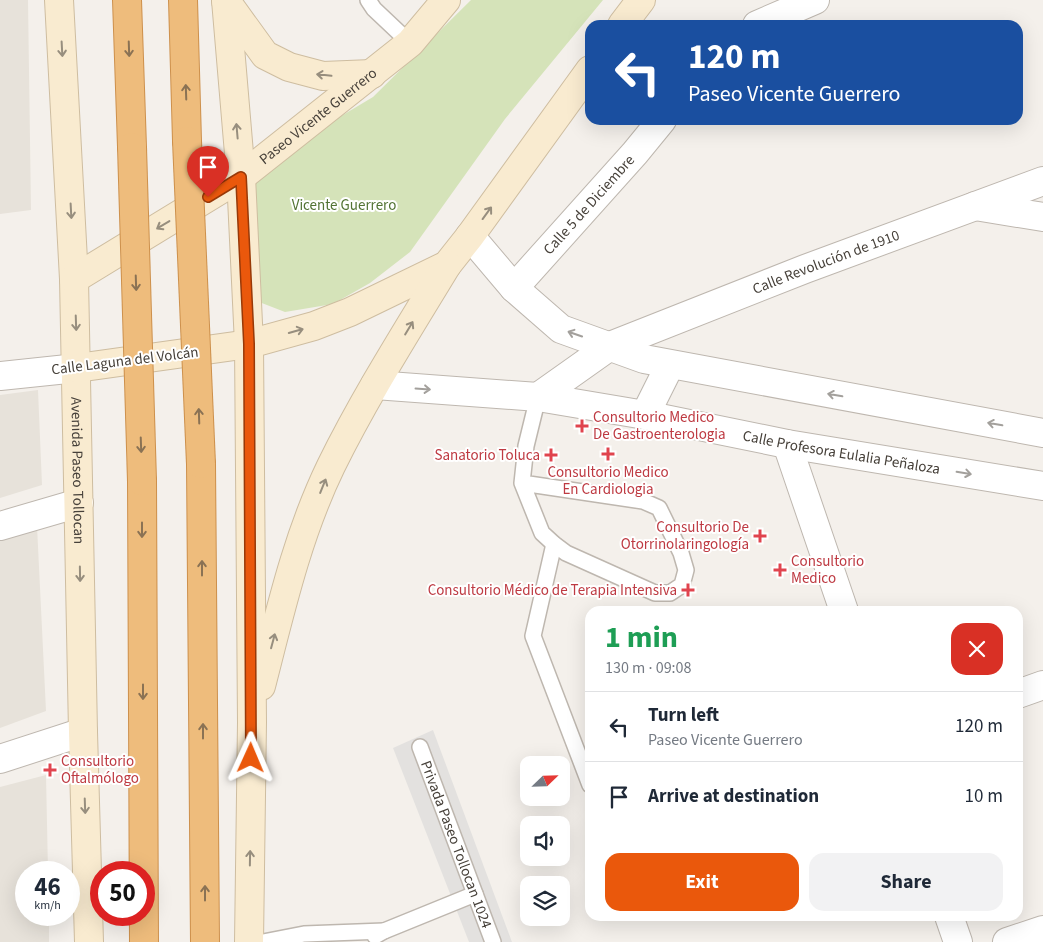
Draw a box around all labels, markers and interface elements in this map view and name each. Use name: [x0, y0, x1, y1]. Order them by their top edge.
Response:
text: 120 m: [688, 32, 780, 82]
one-way arrow: [57, 40, 66, 56]
one-way arrow: [124, 40, 134, 56]
icon: left: [605, 40, 670, 105]
street label: Paseo Vicente Guerrero: [255, 63, 381, 169]
one-way arrow: [316, 70, 332, 80]
text: Paseo Vicente Guerrero: [688, 78, 901, 110]
one-way arrow: [181, 84, 191, 100]
one-way arrow: [233, 123, 242, 139]
pin: [187, 146, 229, 197]
street label: Calle 5 de Diciembre: [538, 150, 639, 259]
icon: arrive: [194, 153, 222, 181]
park label: Vicente Guerrero: [292, 195, 396, 216]
one-way arrow: [66, 203, 75, 219]
one-way arrow: [482, 206, 492, 220]
one-way arrow: [156, 220, 170, 230]
street label: Calle Revolución de 1910: [749, 224, 902, 299]
one-way arrow: [132, 274, 141, 290]
one-way arrow: [71, 315, 80, 331]
one-way arrow: [404, 322, 414, 336]
one-way arrow: [288, 325, 304, 335]
one-way arrow: [568, 329, 584, 338]
street label: Calle Laguna del Volcán: [50, 342, 200, 380]
one-way arrow: [415, 384, 431, 394]
one-way arrow: [828, 389, 844, 399]
street label: Avenida Paseo Tollocan: [66, 397, 90, 544]
place label: Consultorio Medico De Gastroenterologia: [593, 407, 726, 445]
one-way arrow: [194, 408, 204, 424]
marker: Consultorio Medico De Gastroenterologia: [575, 419, 589, 433]
one-way arrow: [987, 419, 1003, 428]
street label: Calle Profesora Eulalia Peñaloza: [741, 425, 942, 479]
one-way arrow: [136, 436, 146, 453]
place label: Sanatorio Toluca: [434, 445, 540, 466]
marker: Consultorio Medico En Cardiologia: [601, 447, 615, 461]
marker: Sanatorio Toluca: [544, 448, 558, 462]
place label: Consultorio Medico En Cardiologia: [547, 462, 669, 500]
one-way arrow: [955, 469, 971, 479]
one-way arrow: [318, 479, 328, 494]
place label: Consultorio De Otorrinolaringología: [621, 517, 749, 555]
one-way arrow: [137, 522, 147, 538]
marker: Consultorio De Otorrinolaringología: [753, 529, 767, 543]
place label: Consultorio Medico: [791, 551, 864, 589]
one-way arrow: [197, 561, 207, 577]
marker: Consultorio Medico: [773, 563, 787, 577]
one-way arrow: [75, 566, 85, 582]
place label: Consultorio Médico de Terapia Intensiva: [428, 580, 677, 601]
marker: Consultorio Médico de Terapia Intensiva: [681, 583, 695, 597]
text: 1 min: [605, 616, 678, 659]
button: close: [951, 623, 1003, 675]
one-way arrow: [269, 633, 278, 649]
text: 130 m · 09:08: [605, 657, 692, 679]
one-way arrow: [138, 684, 148, 700]
text: Turn left: [648, 702, 719, 729]
icon: left: [605, 713, 633, 741]
text: 120 m: [955, 713, 1003, 740]
one-way arrow: [198, 723, 208, 740]
text: Paseo Vicente Guerrero: [648, 729, 803, 751]
position arrow: [224, 731, 276, 783]
place label: Consultorio Oftalmólogo: [61, 751, 139, 789]
north arrow: [520, 756, 570, 806]
map controls: [520, 756, 570, 926]
street label: Privada Paseo Tollocan 1024: [416, 758, 498, 932]
marker: Consultorio Oftalmólogo: [43, 763, 57, 777]
icon: arrive: [605, 783, 633, 811]
text: Arrive at destination: [648, 783, 819, 810]
text: 10 m: [965, 783, 1003, 810]
one-way arrow: [80, 798, 90, 814]
button: sound: [520, 816, 570, 866]
one-way arrow: [245, 851, 255, 867]
button: Exit: [605, 853, 799, 911]
button: Share: [809, 853, 1003, 911]
speed limit sign: 50: [90, 861, 155, 926]
text: 46: [34, 869, 61, 905]
button: layers: [520, 876, 570, 926]
one-way arrow: [200, 886, 210, 902]
text: km/h: [34, 897, 61, 914]

